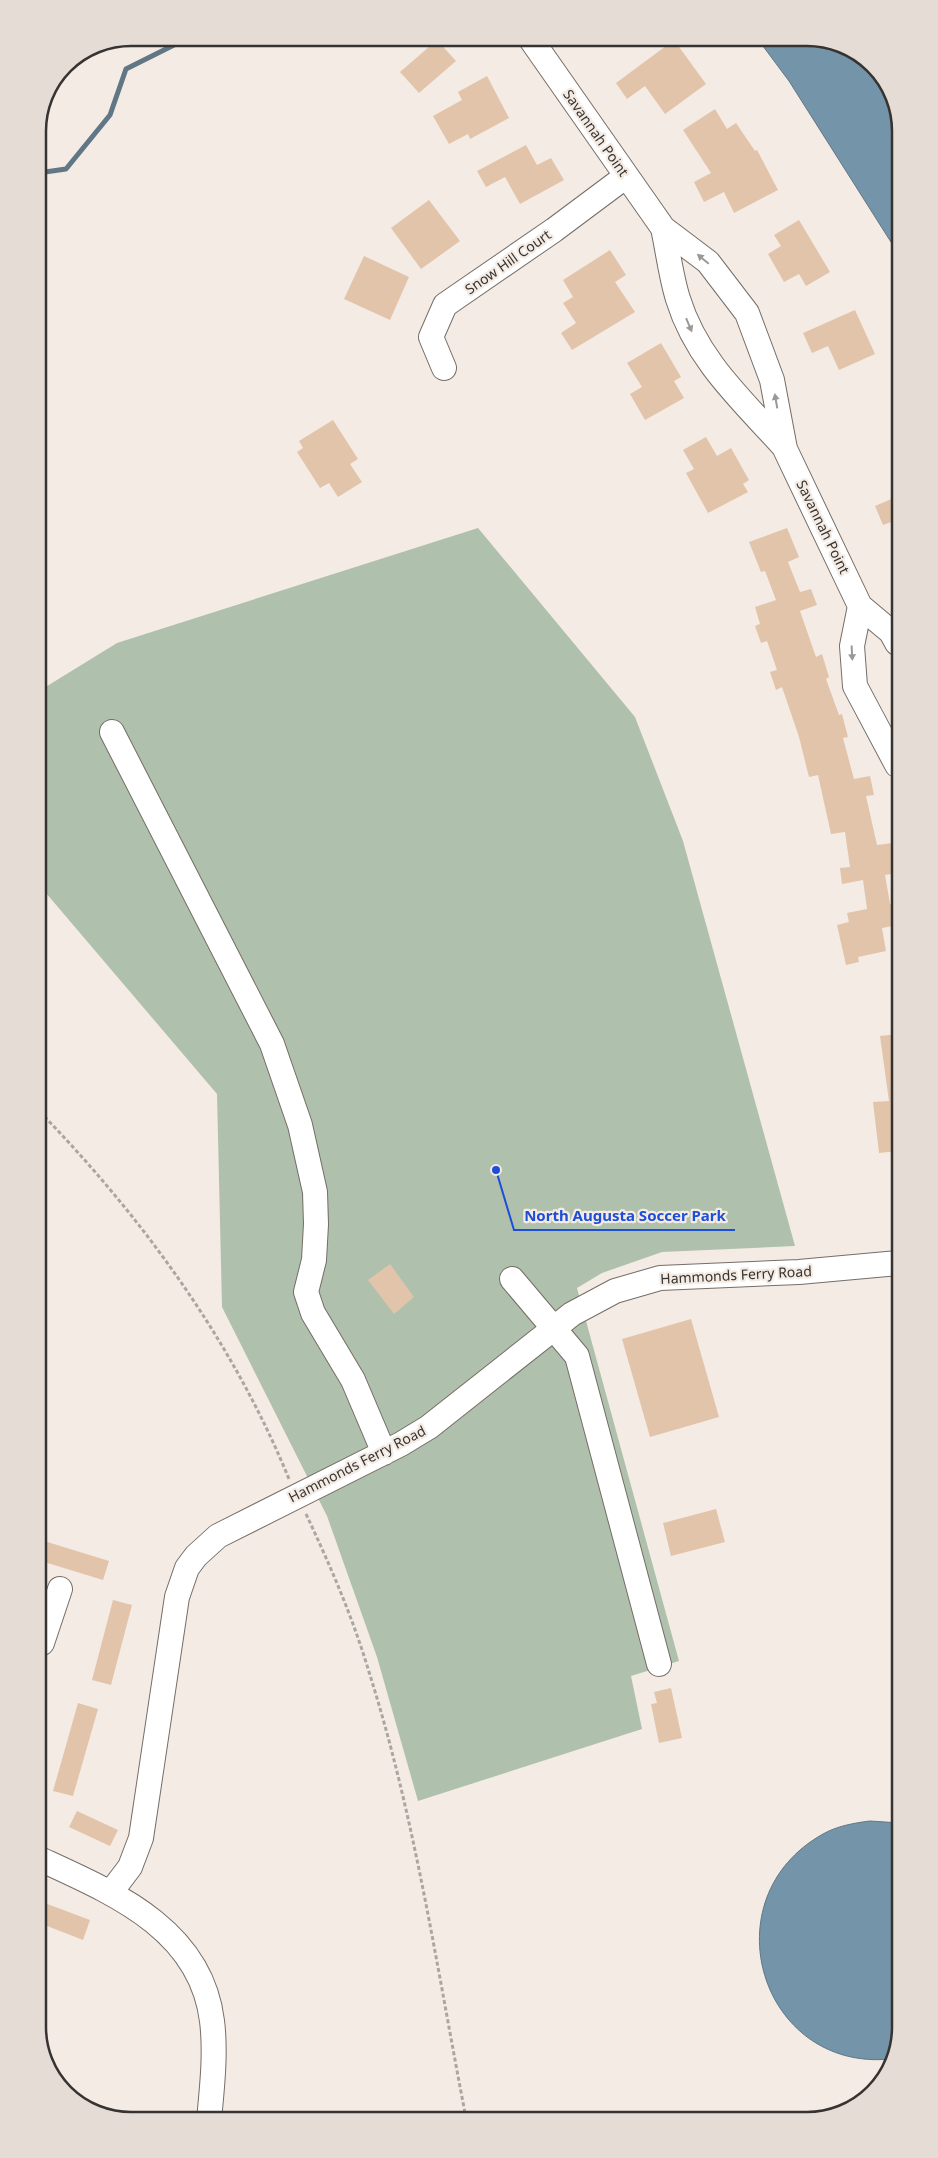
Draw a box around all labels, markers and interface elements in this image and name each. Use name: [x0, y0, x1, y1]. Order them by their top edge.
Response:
street label: Savannah Point: [559, 85, 634, 180]
street label: Snow Hill Court: [461, 225, 554, 298]
one-way arrow: [697, 253, 710, 264]
one-way arrow: [685, 318, 693, 332]
one-way arrow: [772, 392, 780, 408]
street label: Savannah Point: [793, 477, 854, 577]
one-way arrow: [849, 646, 857, 662]
callout: North Augusta Soccer Park: [514, 1200, 735, 1230]
text: North Augusta Soccer Park: [524, 1205, 727, 1225]
street label: Hammonds Ferry Road: [660, 1261, 812, 1288]
street label: Hammonds Ferry Road: [285, 1421, 429, 1506]

